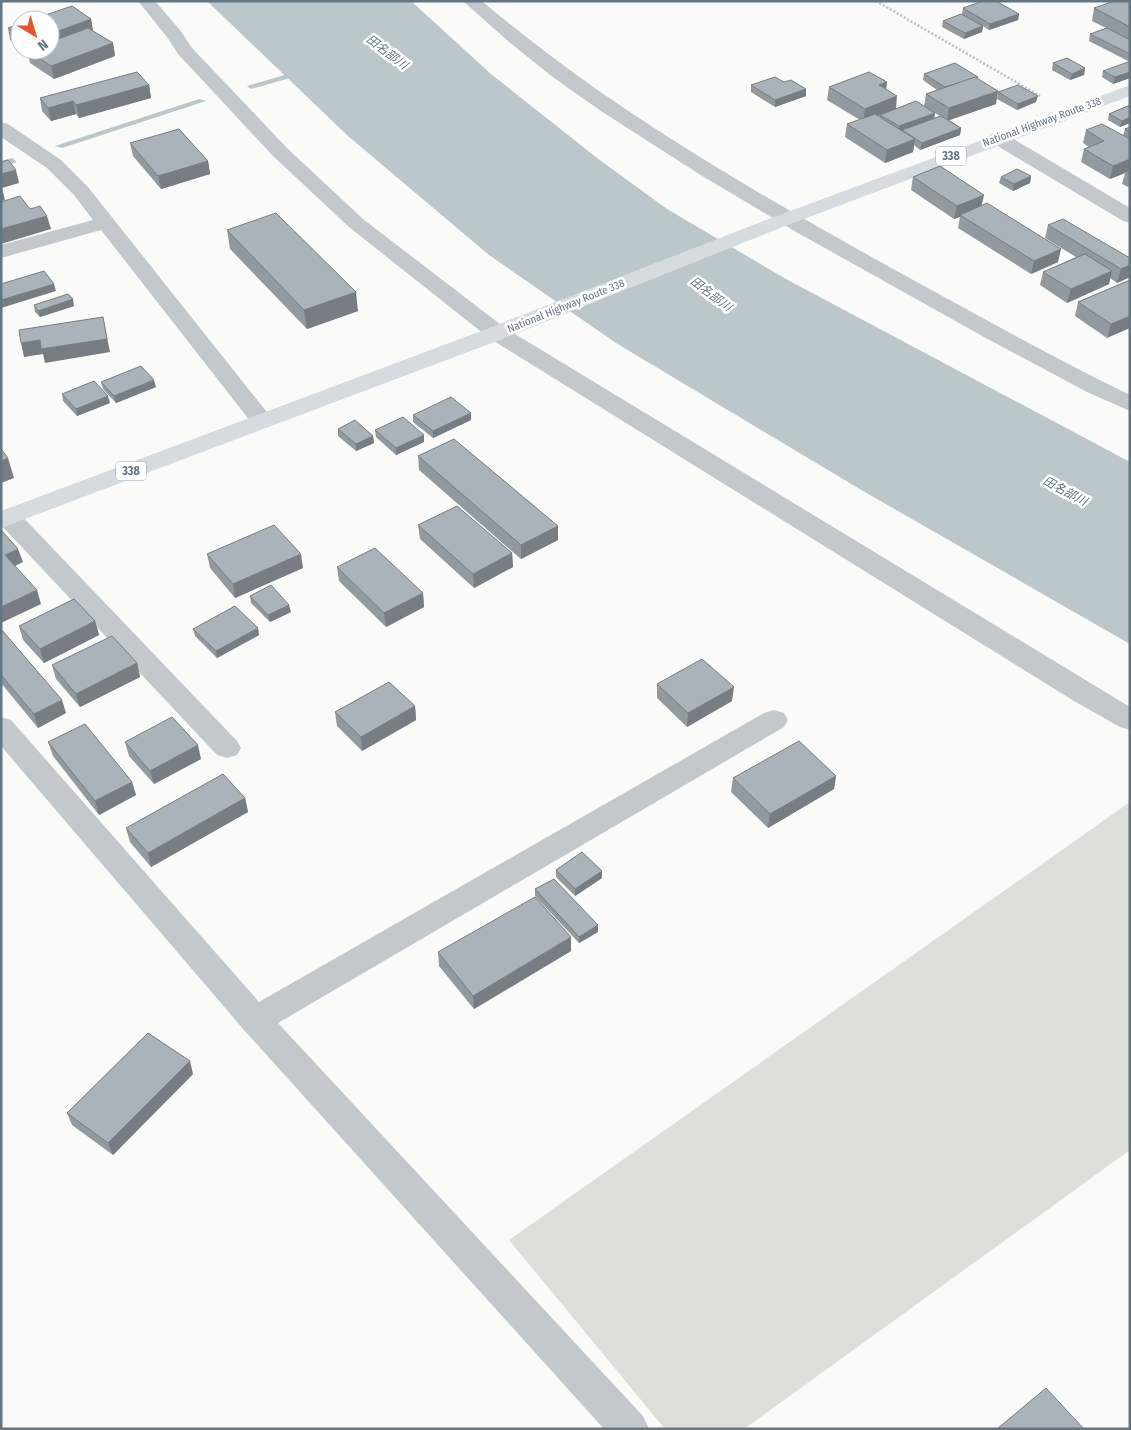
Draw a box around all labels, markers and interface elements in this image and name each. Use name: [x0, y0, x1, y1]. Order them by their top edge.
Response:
north arrow: [10, 10, 60, 60]
water label: 田名部川: [364, 32, 412, 73]
text: N: [34, 36, 51, 54]
street label: National Highway Route 338: [981, 94, 1104, 150]
road number: 338: [936, 146, 966, 166]
water label: 田名部川: [688, 274, 736, 315]
street label: National Highway Route 338: [506, 276, 627, 335]
road number: 338: [116, 462, 146, 481]
water label: 田名部川: [1041, 474, 1091, 509]

